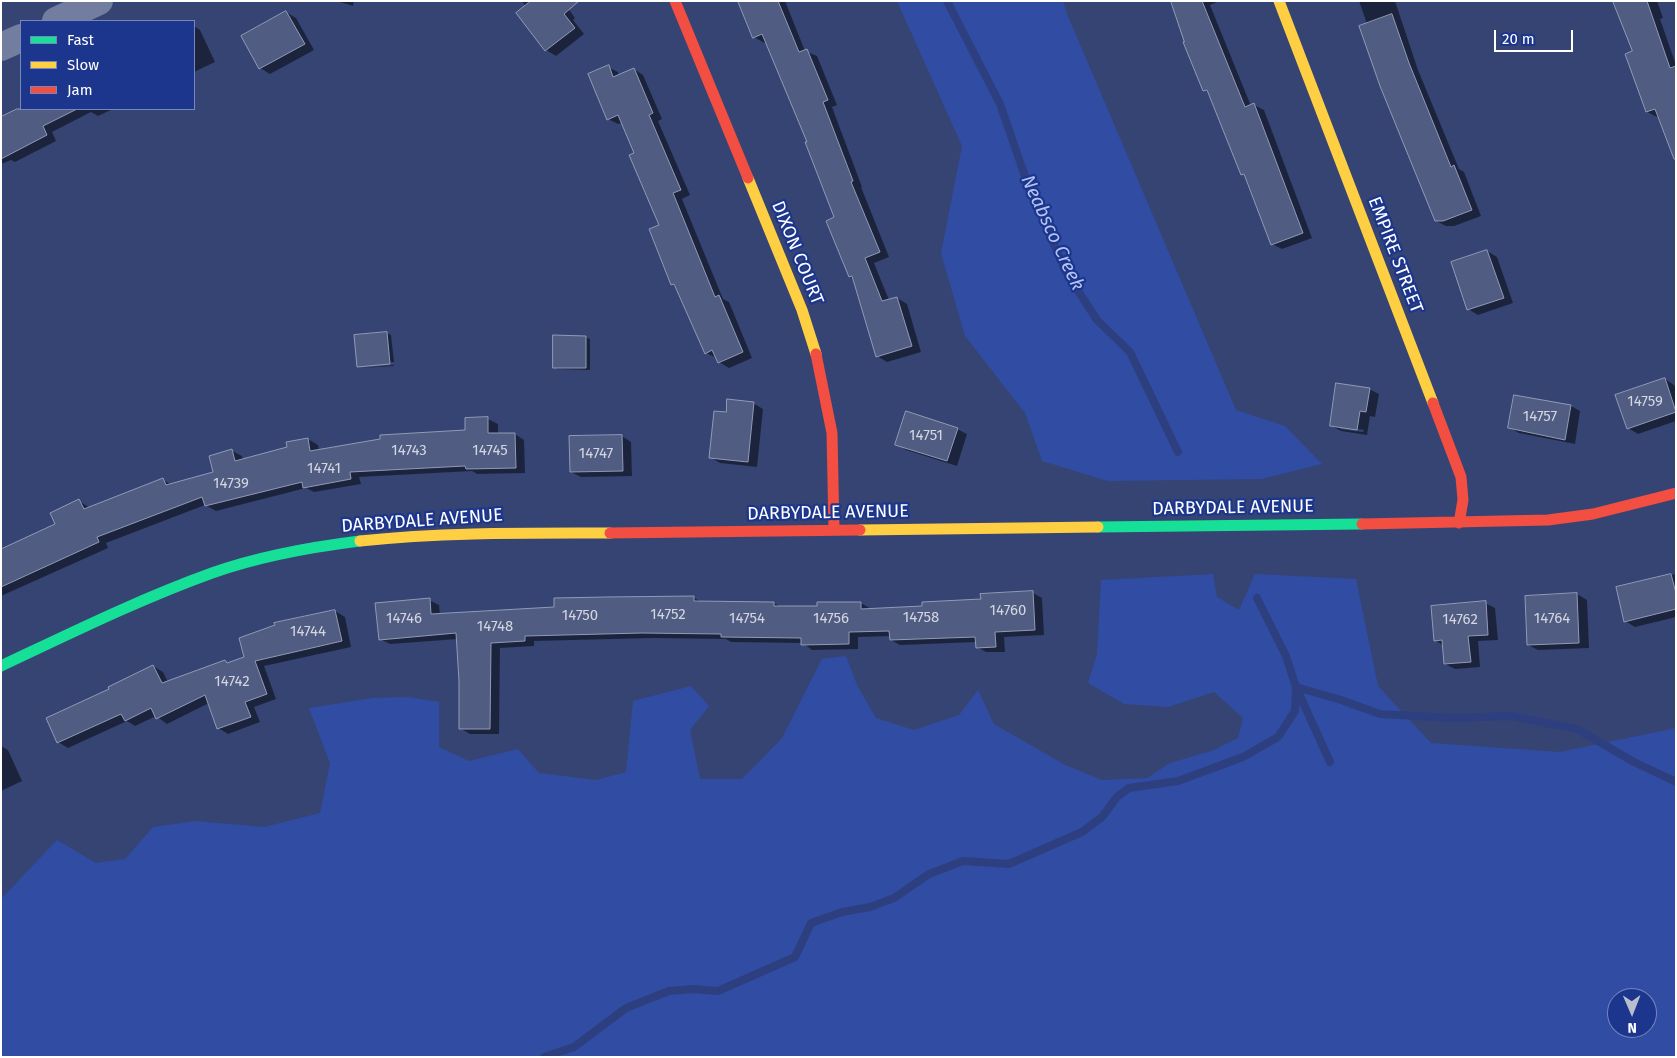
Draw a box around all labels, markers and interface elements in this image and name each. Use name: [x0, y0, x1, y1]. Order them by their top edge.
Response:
legend: [20, 20, 195, 110]
scale bar: [1497, 20, 1576, 52]
text: 20 m: [1502, 30, 1535, 48]
text: Fast: [67, 31, 94, 49]
text: Slow: [67, 56, 99, 74]
text: Jam: [67, 81, 93, 99]
water label: Neabsco Creek: [1015, 172, 1089, 294]
street label: EMPIRE STREET: [1363, 194, 1427, 316]
street label: DIXON COURT: [766, 198, 828, 308]
house number: 14759: [1627, 393, 1663, 411]
house number: 14757: [1523, 408, 1557, 426]
house number: 14751: [909, 427, 943, 445]
house number: 14743: [391, 442, 427, 460]
house number: 14745: [472, 442, 508, 460]
house number: 14747: [579, 445, 613, 463]
house number: 14741: [307, 460, 341, 478]
house number: 14739: [213, 475, 249, 493]
street label: DARBYDALE AVENUE: [1152, 496, 1314, 520]
street label: DARBYDALE AVENUE: [747, 501, 909, 525]
street label: DARBYDALE AVENUE: [341, 505, 503, 537]
house number: 14760: [990, 602, 1026, 620]
house number: 14752: [650, 606, 686, 624]
house number: 14750: [562, 607, 598, 625]
house number: 14758: [903, 609, 939, 627]
house number: 14746: [386, 610, 422, 628]
house number: 14754: [729, 610, 765, 628]
house number: 14756: [813, 610, 849, 628]
house number: 14764: [1534, 610, 1570, 628]
house number: 14762: [1442, 611, 1478, 629]
house number: 14748: [477, 618, 513, 636]
house number: 14744: [290, 623, 326, 641]
house number: 14742: [214, 673, 250, 691]
north arrow: [1607, 988, 1657, 1038]
text: N: [1627, 1019, 1637, 1036]

